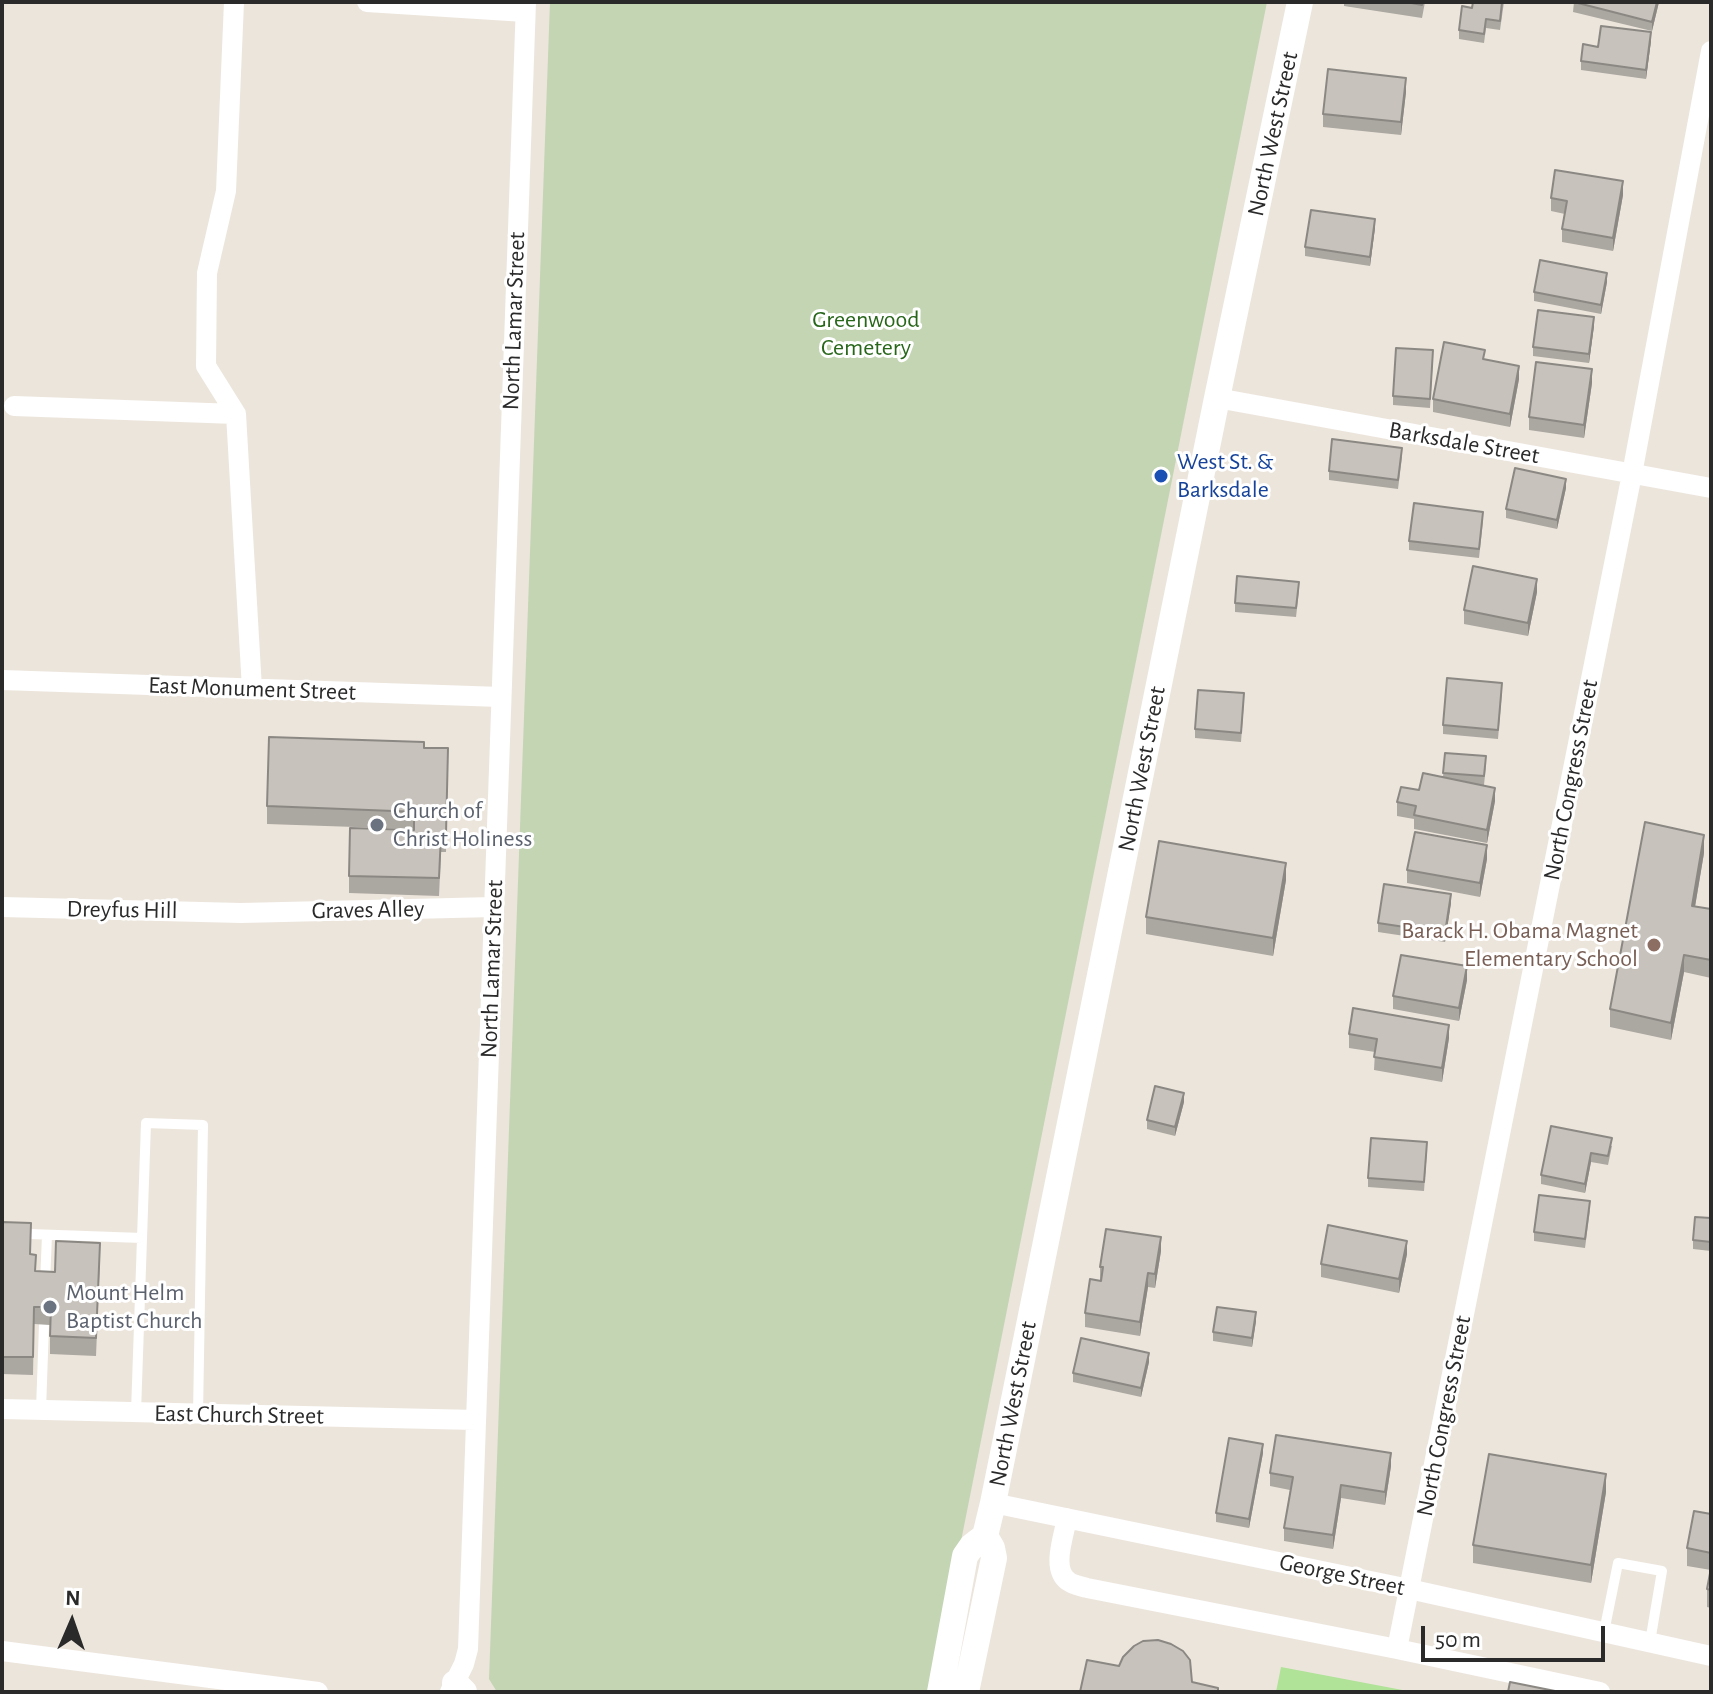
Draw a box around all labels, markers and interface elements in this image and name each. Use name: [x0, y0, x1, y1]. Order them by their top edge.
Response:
street label: North West Street: [1241, 49, 1305, 219]
street label: North Lamar Street: [496, 231, 532, 411]
park label: Greenwood Cemetery: [812, 306, 920, 362]
street label: Barksdale Street: [1387, 416, 1541, 470]
place label: West St. & Barksdale: [1177, 448, 1273, 504]
marker: West St. & Barksdale: [1152, 467, 1170, 485]
street label: East Monument Street: [148, 671, 356, 707]
street label: North Congress Street: [1537, 677, 1605, 883]
street label: North West Street: [1112, 684, 1172, 854]
place label: Church of Christ Holiness: [393, 797, 532, 853]
marker: Church of Christ Holiness: [368, 816, 386, 834]
street label: North Lamar Street: [474, 879, 510, 1059]
street label: Dreyfus Hill: [66, 895, 178, 925]
street label: Graves Alley: [311, 895, 425, 925]
place label: Barack H. Obama Magnet Elementary School: [1401, 917, 1638, 973]
marker: Barack H. Obama Magnet Elementary School: [1645, 936, 1663, 954]
place label: Mount Helm Baptist Church: [66, 1279, 203, 1335]
marker: Mount Helm Baptist Church: [41, 1298, 59, 1316]
street label: North Congress Street: [1410, 1313, 1478, 1519]
street label: North West Street: [983, 1319, 1043, 1489]
street label: East Church Street: [154, 1399, 324, 1431]
street label: George Street: [1277, 1548, 1407, 1602]
north arrow: [32, 1582, 112, 1662]
text: N: [65, 1587, 81, 1609]
scale bar: [1425, 1610, 1609, 1660]
text: 50 m: [1435, 1628, 1481, 1652]

